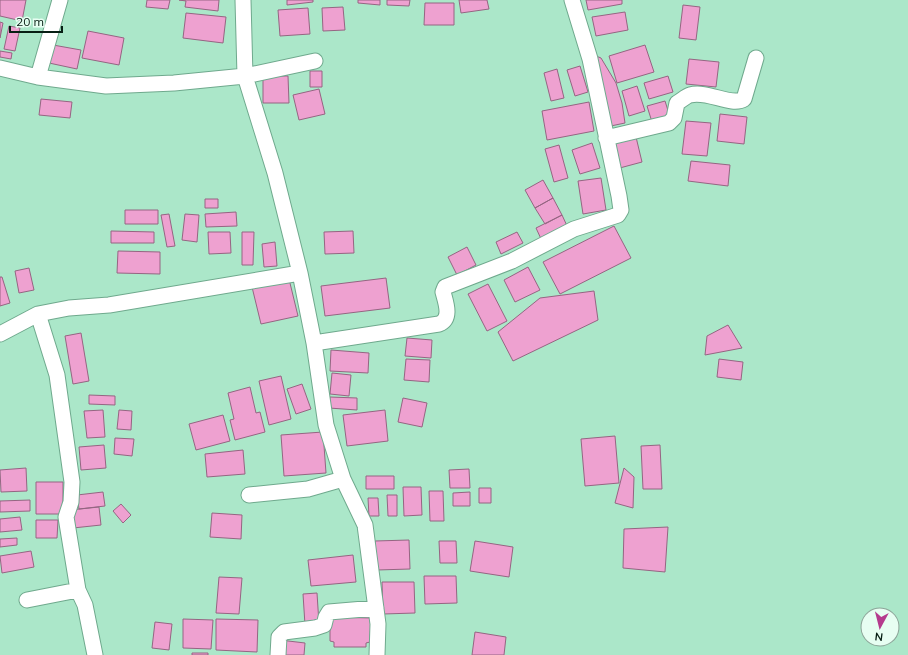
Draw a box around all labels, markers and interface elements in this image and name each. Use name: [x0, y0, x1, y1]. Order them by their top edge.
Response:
scale bar: [10, 8, 62, 34]
text: 20 m: [16, 14, 44, 29]
north arrow: [860, 607, 900, 647]
text: N: [874, 629, 884, 644]

